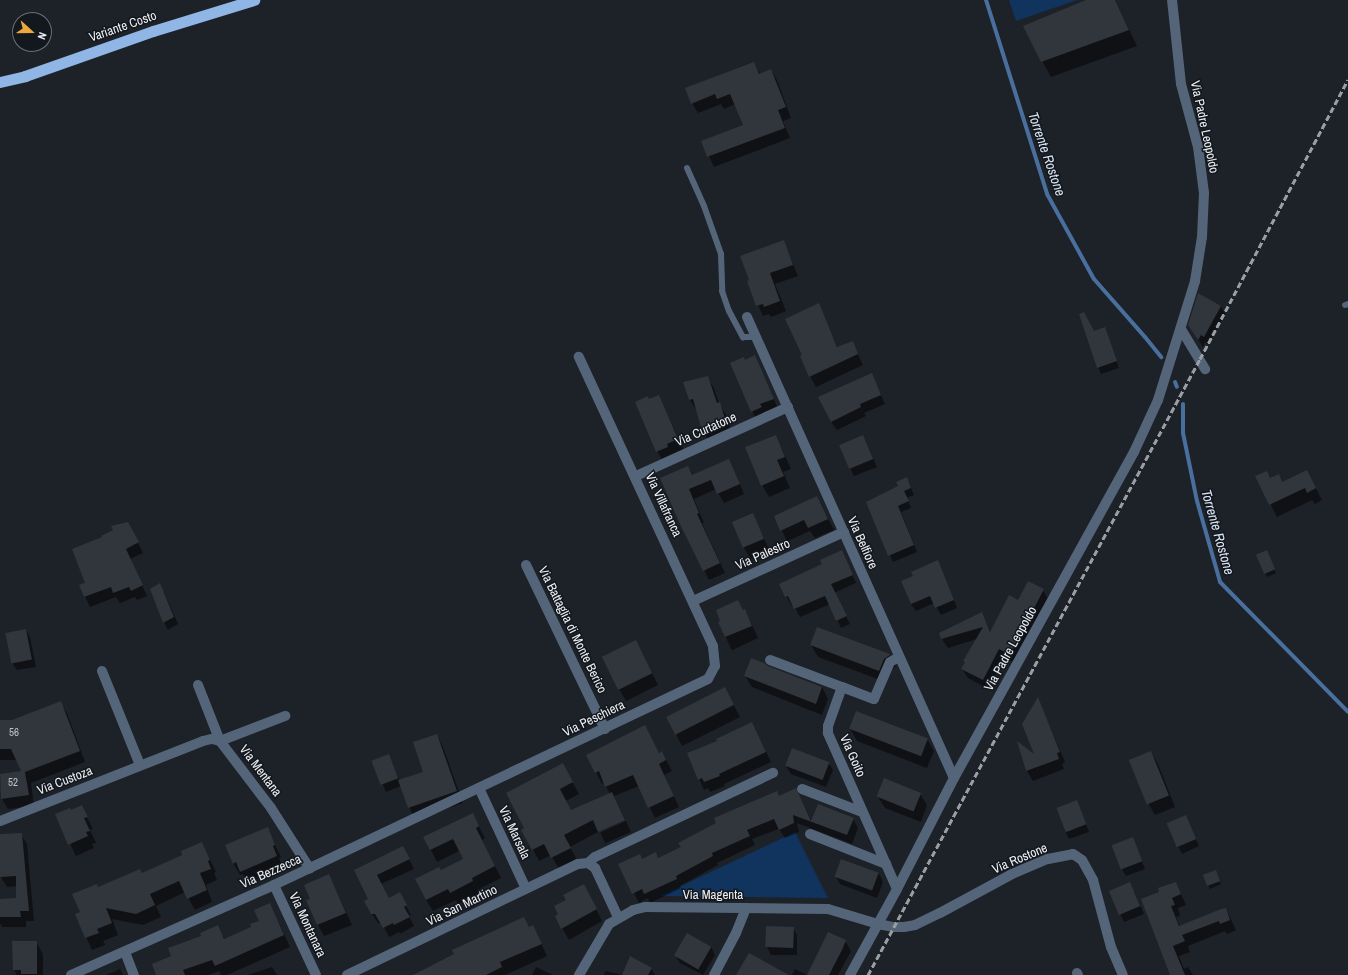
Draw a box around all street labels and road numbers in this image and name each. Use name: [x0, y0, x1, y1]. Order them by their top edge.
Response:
street label: Variante Costo: [87, 8, 159, 46]
street label: Via Padre Leopoldo: [1187, 79, 1221, 175]
street label: Via Curtatone: [673, 410, 739, 450]
street label: Via Villafranca: [641, 470, 685, 540]
street label: Via Belfiore: [844, 514, 880, 572]
street label: Via Palestro: [733, 536, 793, 574]
street label: Via Battaglia di Monte Berico: [535, 564, 609, 696]
street label: Via Padre Leopoldo: [981, 604, 1041, 694]
street label: Via Peschiera: [561, 697, 627, 741]
street label: Via Goito: [836, 732, 868, 780]
street label: Via Mentana: [236, 742, 284, 800]
street label: Via Custoza: [35, 763, 95, 799]
street label: Via Marsala: [495, 804, 533, 862]
street label: Via Rostone: [990, 840, 1050, 878]
street label: Via Bezzecca: [238, 852, 304, 892]
street label: Via San Martino: [424, 882, 500, 930]
street label: Via Magenta: [683, 887, 743, 903]
street label: Via Montanara: [285, 890, 329, 960]

